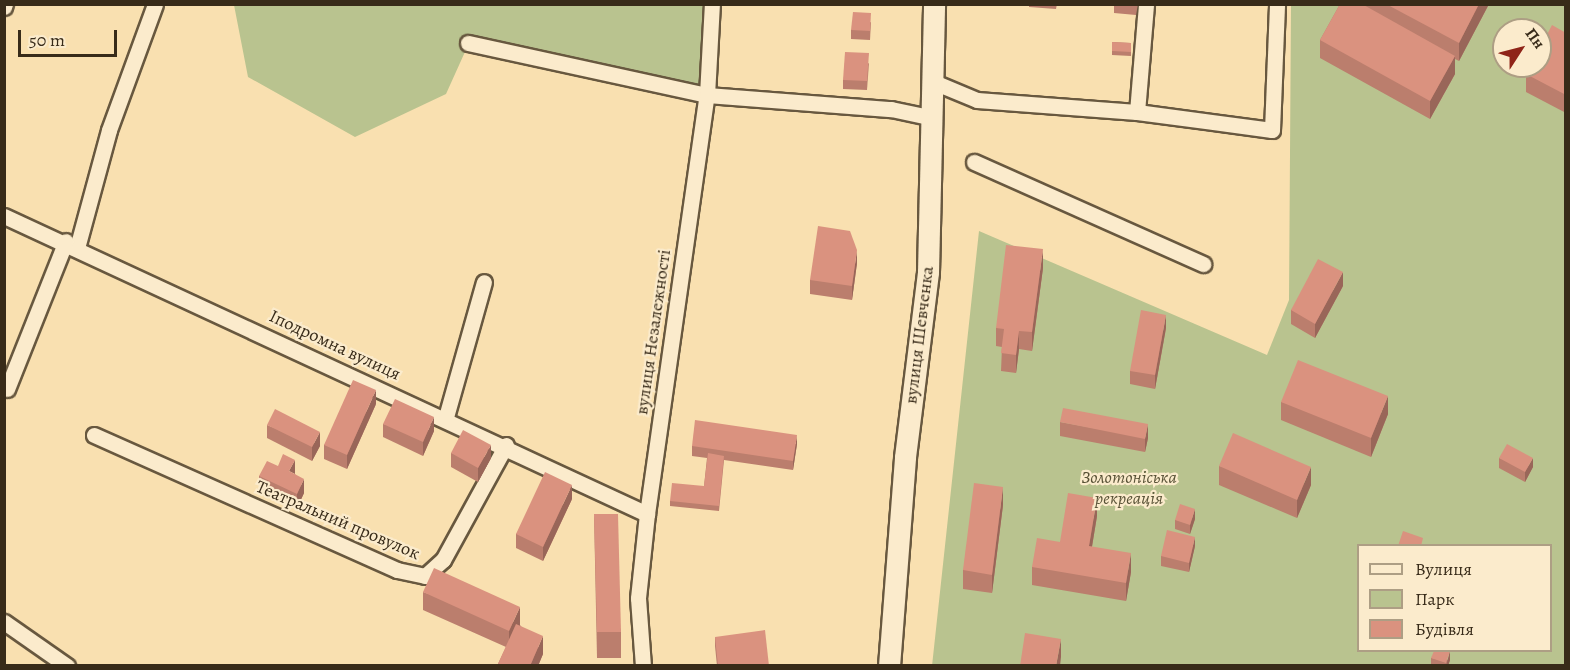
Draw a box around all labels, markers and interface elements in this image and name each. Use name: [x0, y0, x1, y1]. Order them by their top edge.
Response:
scale bar: [21, 18, 120, 56]
north arrow: [1492, 18, 1552, 78]
text: Пн: [1520, 24, 1550, 54]
text: 50 m: [29, 28, 65, 52]
street label: вулиця Незалежності: [631, 248, 675, 416]
street label: вулиця Шевченка: [900, 265, 938, 405]
street label: Іподромна вулиця: [266, 305, 404, 385]
park label: Золотоніська рекреація: [1081, 467, 1177, 510]
street label: Театральний провулок: [253, 476, 423, 564]
legend: [1357, 544, 1552, 652]
text: Вулиця: [1415, 557, 1472, 581]
text: Парк: [1415, 587, 1455, 611]
text: Будівля: [1415, 617, 1474, 641]

